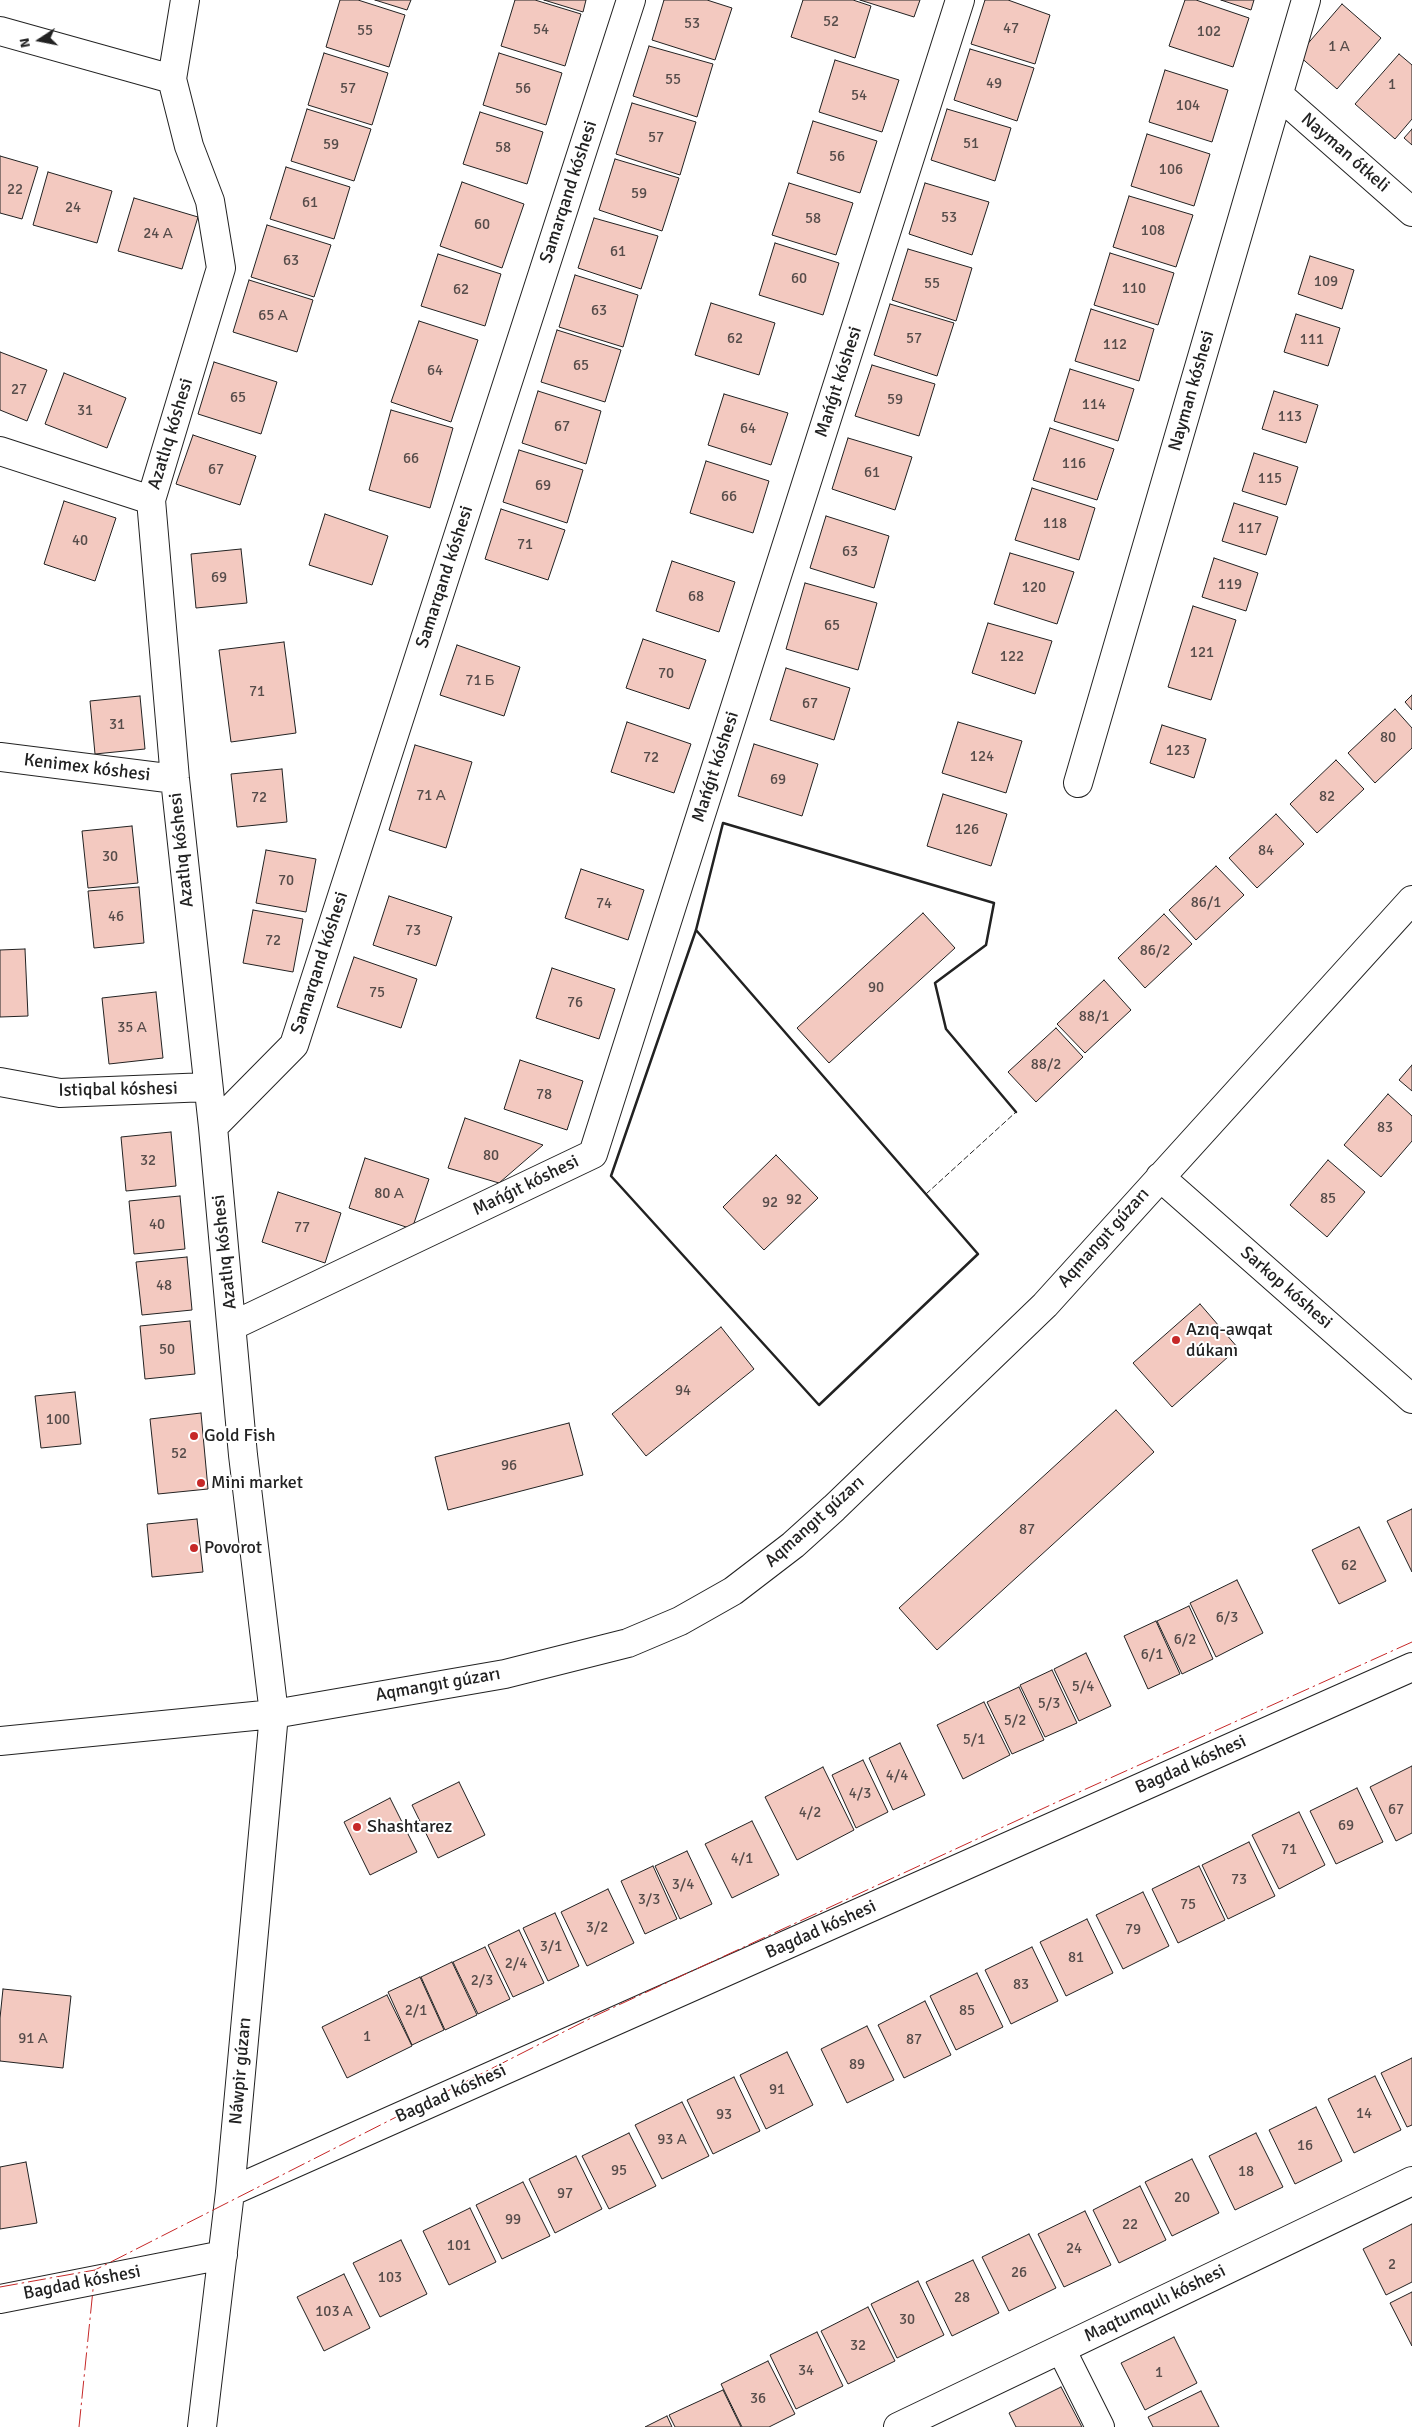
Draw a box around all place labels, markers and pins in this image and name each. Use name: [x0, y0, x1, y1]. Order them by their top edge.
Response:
place label: Azıq-awqat dúkanı: [1186, 1319, 1272, 1362]
marker: Azıq-awqat dúkanı: [1170, 1334, 1182, 1346]
place label: Gold Fish: [204, 1425, 276, 1447]
marker: Gold Fish: [188, 1430, 200, 1442]
place label: Mini market: [211, 1472, 303, 1494]
marker: Mini market: [195, 1477, 207, 1489]
place label: Povorot: [204, 1537, 262, 1559]
marker: Povorot: [188, 1542, 200, 1554]
place label: Shashtarez: [367, 1816, 452, 1838]
marker: Shashtarez: [351, 1821, 363, 1833]

